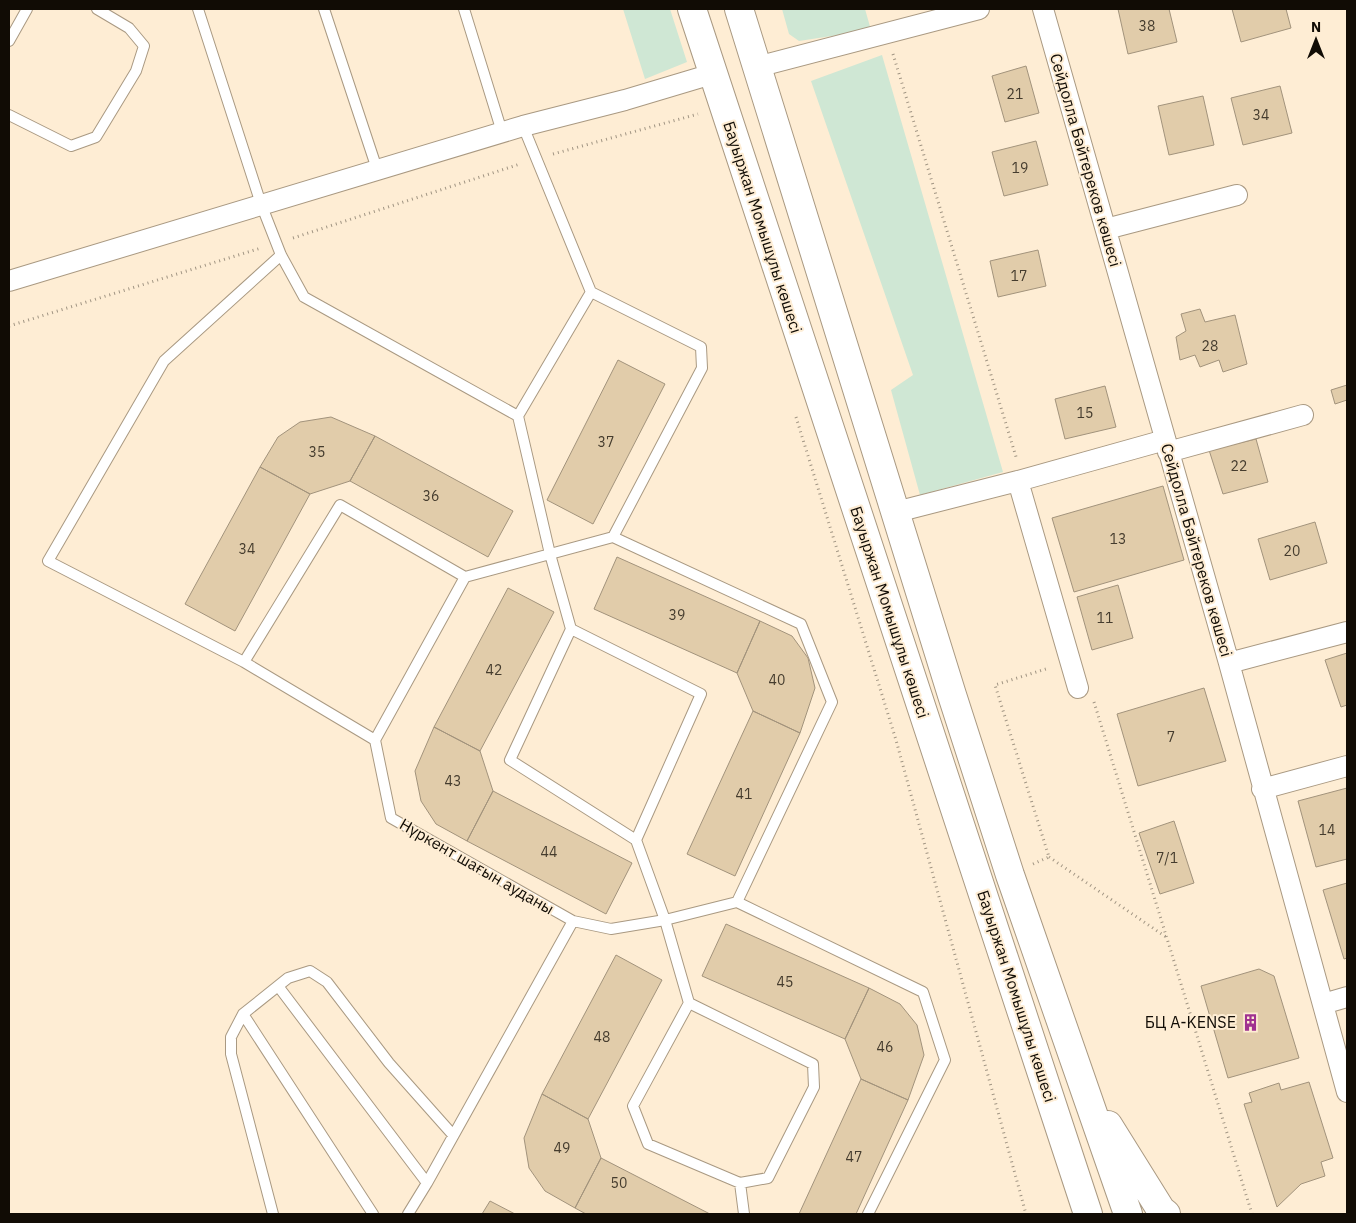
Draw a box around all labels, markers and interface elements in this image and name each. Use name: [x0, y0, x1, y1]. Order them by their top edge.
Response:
north arrow: [1291, 15, 1341, 65]
house number: 38: [1139, 17, 1155, 35]
text: N: [1311, 18, 1321, 36]
street label: Сейдолла Бәйтереков көшесі: [1046, 51, 1126, 269]
house number: 21: [1007, 85, 1023, 103]
house number: 34: [1253, 106, 1269, 124]
street label: Бауыржан Момышұлы көшесі: [719, 118, 807, 336]
house number: 19: [1012, 159, 1028, 177]
house number: 17: [1011, 267, 1027, 285]
house number: 28: [1202, 337, 1218, 355]
house number: 15: [1077, 404, 1093, 422]
house number: 37: [598, 433, 614, 451]
street label: Сейдолла Бәйтереков көшесі: [1157, 441, 1237, 659]
house number: 35: [309, 443, 325, 461]
house number: 22: [1231, 457, 1247, 475]
house number: 36: [423, 487, 439, 505]
street label: Бауыржан Момышұлы көшесі: [846, 503, 934, 721]
house number: 13: [1110, 530, 1126, 548]
house number: 34: [239, 540, 255, 558]
house number: 20: [1284, 542, 1300, 560]
house number: 39: [669, 606, 685, 624]
house number: 11: [1097, 609, 1113, 627]
house number: 42: [486, 661, 502, 679]
house number: 40: [769, 671, 785, 689]
house number: 7: [1167, 728, 1175, 746]
house number: 43: [445, 772, 461, 790]
house number: 41: [736, 785, 752, 803]
street label: Нүркент шағын ауданы: [396, 814, 558, 918]
house number: 14: [1319, 821, 1335, 839]
house number: 44: [541, 843, 557, 861]
house number: 7/1: [1156, 849, 1178, 867]
street label: Бауыржан Момышұлы көшесі: [973, 887, 1061, 1105]
house number: 45: [777, 973, 793, 991]
place label: БЦ A-KENSE: [1145, 1012, 1236, 1032]
building icon: БЦ A-KENSE: [1240, 1012, 1260, 1032]
house number: 48: [594, 1028, 610, 1046]
house number: 46: [877, 1038, 893, 1056]
house number: 49: [554, 1139, 570, 1157]
house number: 47: [846, 1148, 862, 1166]
house number: 50: [611, 1174, 627, 1192]

